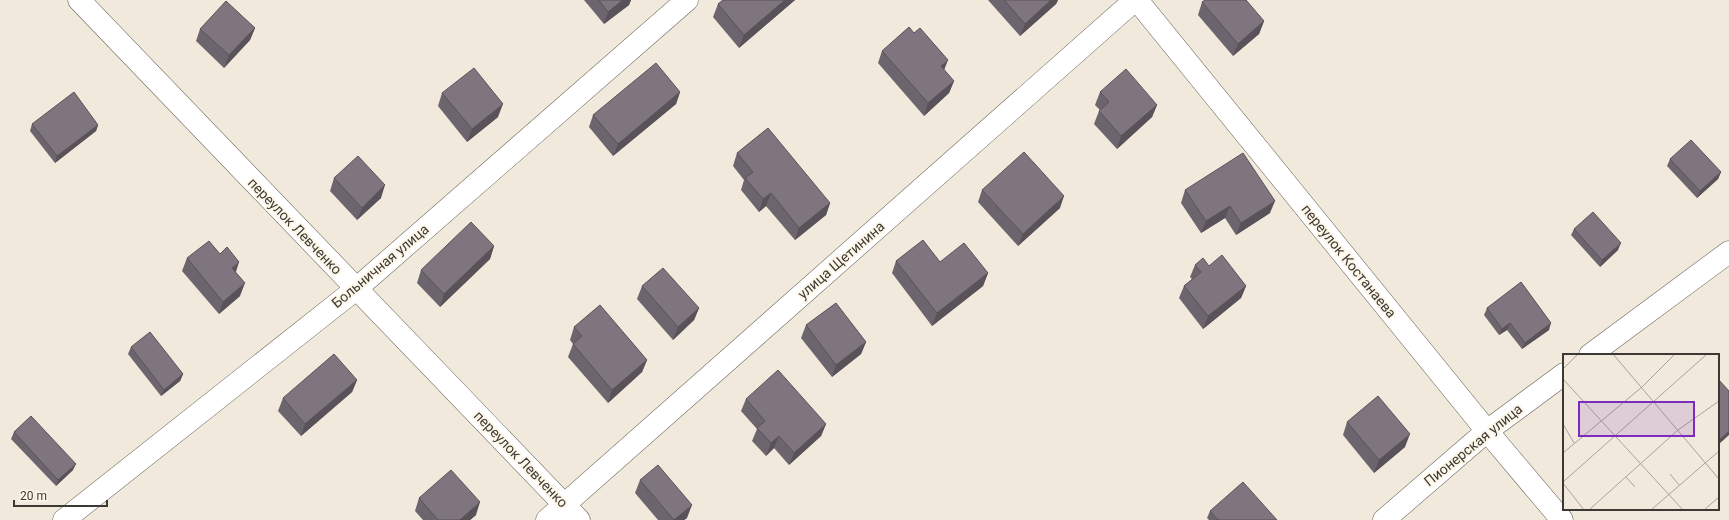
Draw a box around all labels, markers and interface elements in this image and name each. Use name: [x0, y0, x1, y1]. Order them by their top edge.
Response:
street label: переулок Левченко: [245, 174, 345, 278]
street label: переулок Костанаева: [1298, 201, 1400, 321]
street label: улица Щетинина: [794, 218, 888, 302]
street label: Больничная улица: [328, 221, 432, 311]
inset map: [1563, 354, 1719, 510]
street label: Пионерская улица: [1421, 401, 1525, 489]
street label: переулок Левченко: [471, 407, 571, 511]
scale bar: [14, 482, 107, 508]
text: 20 m: [20, 489, 47, 503]

